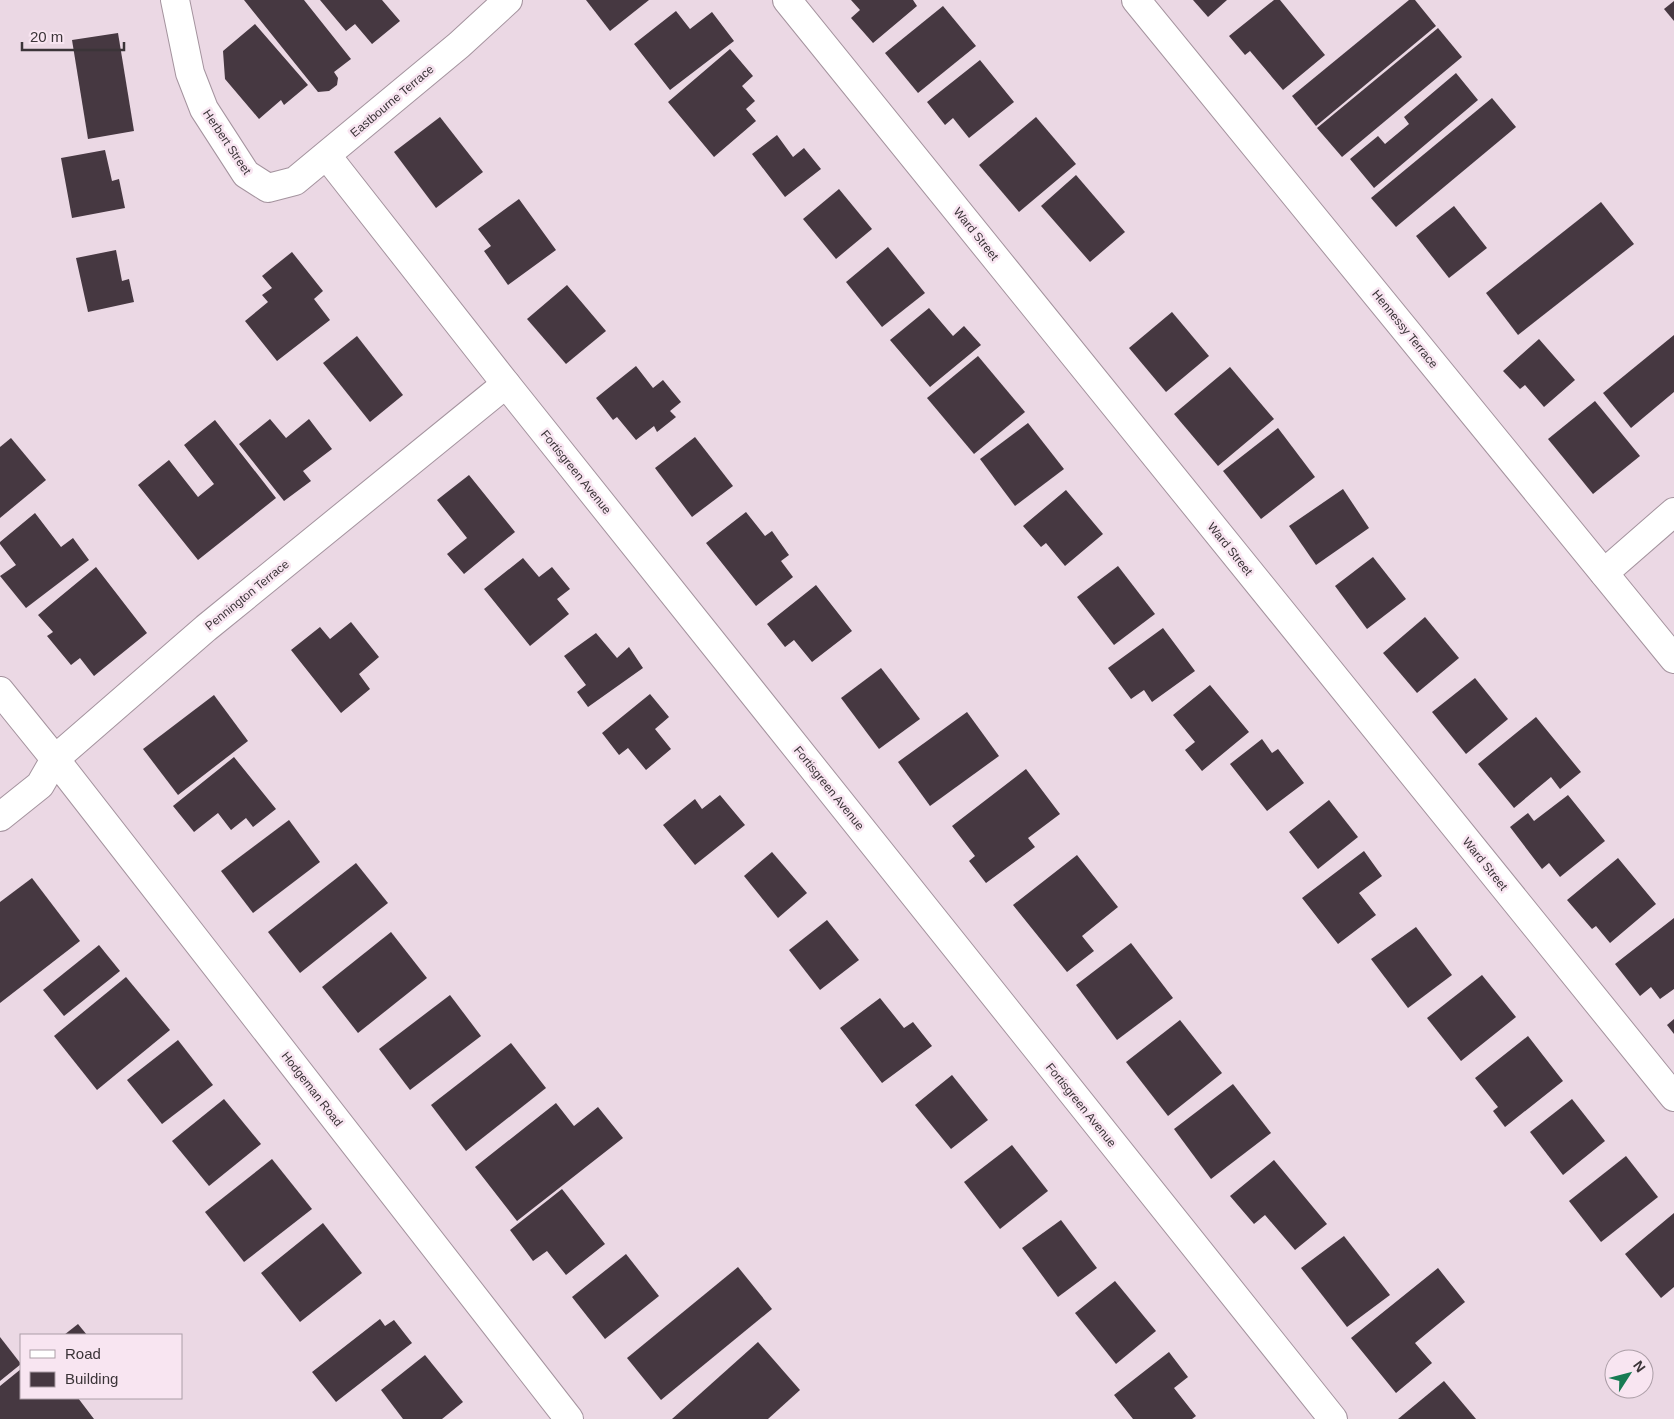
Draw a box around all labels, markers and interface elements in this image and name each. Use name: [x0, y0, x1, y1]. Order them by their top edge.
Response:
scale bar: [22, 20, 125, 52]
text: 20 m: [30, 28, 63, 45]
street label: Eastbourne Terrace: [347, 62, 437, 140]
street label: Herbert Street: [200, 107, 254, 178]
street label: Ward Street: [951, 205, 1002, 264]
street label: Hennessy Terrace: [1369, 287, 1441, 371]
street label: Fortisgreen Avenue: [538, 427, 614, 517]
street label: Ward Street: [1205, 520, 1256, 579]
street label: Pennington Terrace: [202, 557, 292, 633]
street label: Fortisgreen Avenue: [791, 743, 867, 833]
street label: Ward Street: [1460, 835, 1511, 894]
street label: Hodgeman Road: [279, 1049, 345, 1129]
street label: Fortisgreen Avenue: [1043, 1060, 1119, 1150]
legend: [20, 1334, 182, 1399]
text: Road: [65, 1345, 101, 1362]
north arrow: [1604, 1349, 1654, 1399]
text: N: [1630, 1358, 1649, 1375]
text: Building: [65, 1370, 118, 1387]

